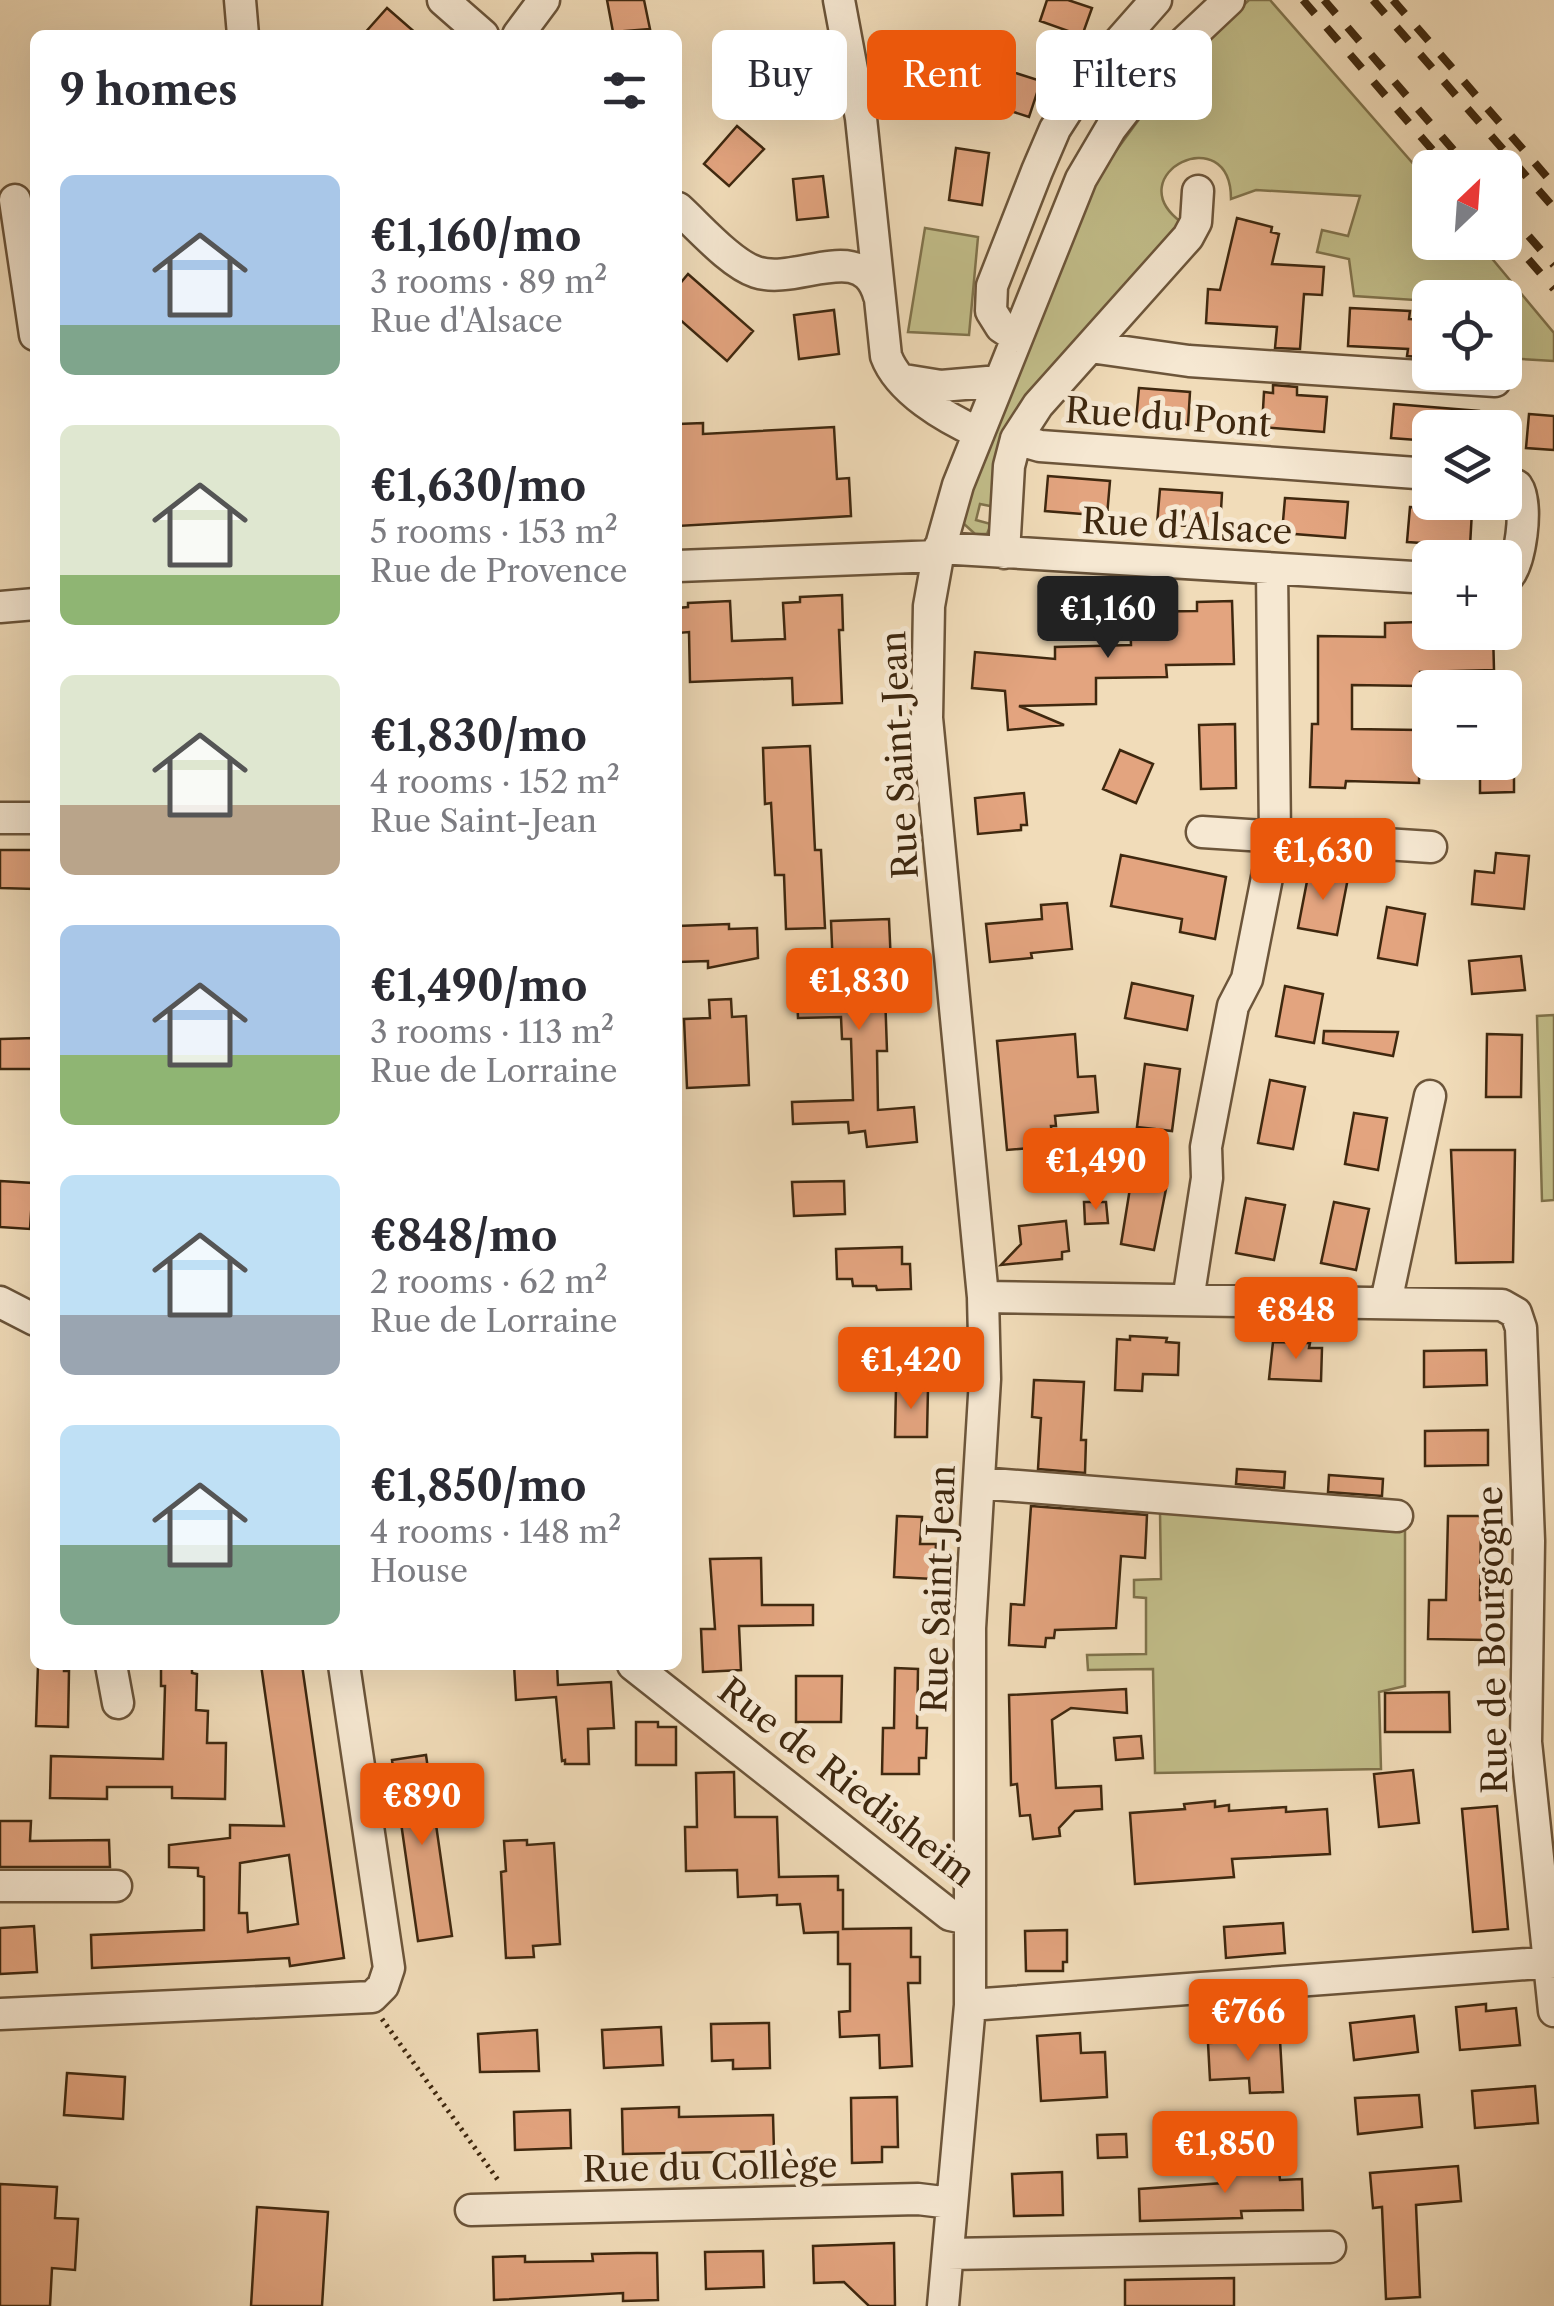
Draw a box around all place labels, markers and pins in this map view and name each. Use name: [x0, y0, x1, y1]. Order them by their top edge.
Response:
pin: €1,160: [1027, 576, 1189, 661]
pin: €1,630: [1242, 818, 1404, 903]
pin: €1,830: [778, 948, 940, 1033]
pin: €1,490: [1015, 1128, 1177, 1213]
pin: €848: [1237, 1277, 1355, 1362]
pin: €1,420: [830, 1327, 992, 1412]
pin: €890: [363, 1763, 481, 1848]
pin: €766: [1189, 1979, 1307, 2064]
pin: €1,850: [1144, 2111, 1306, 2196]

